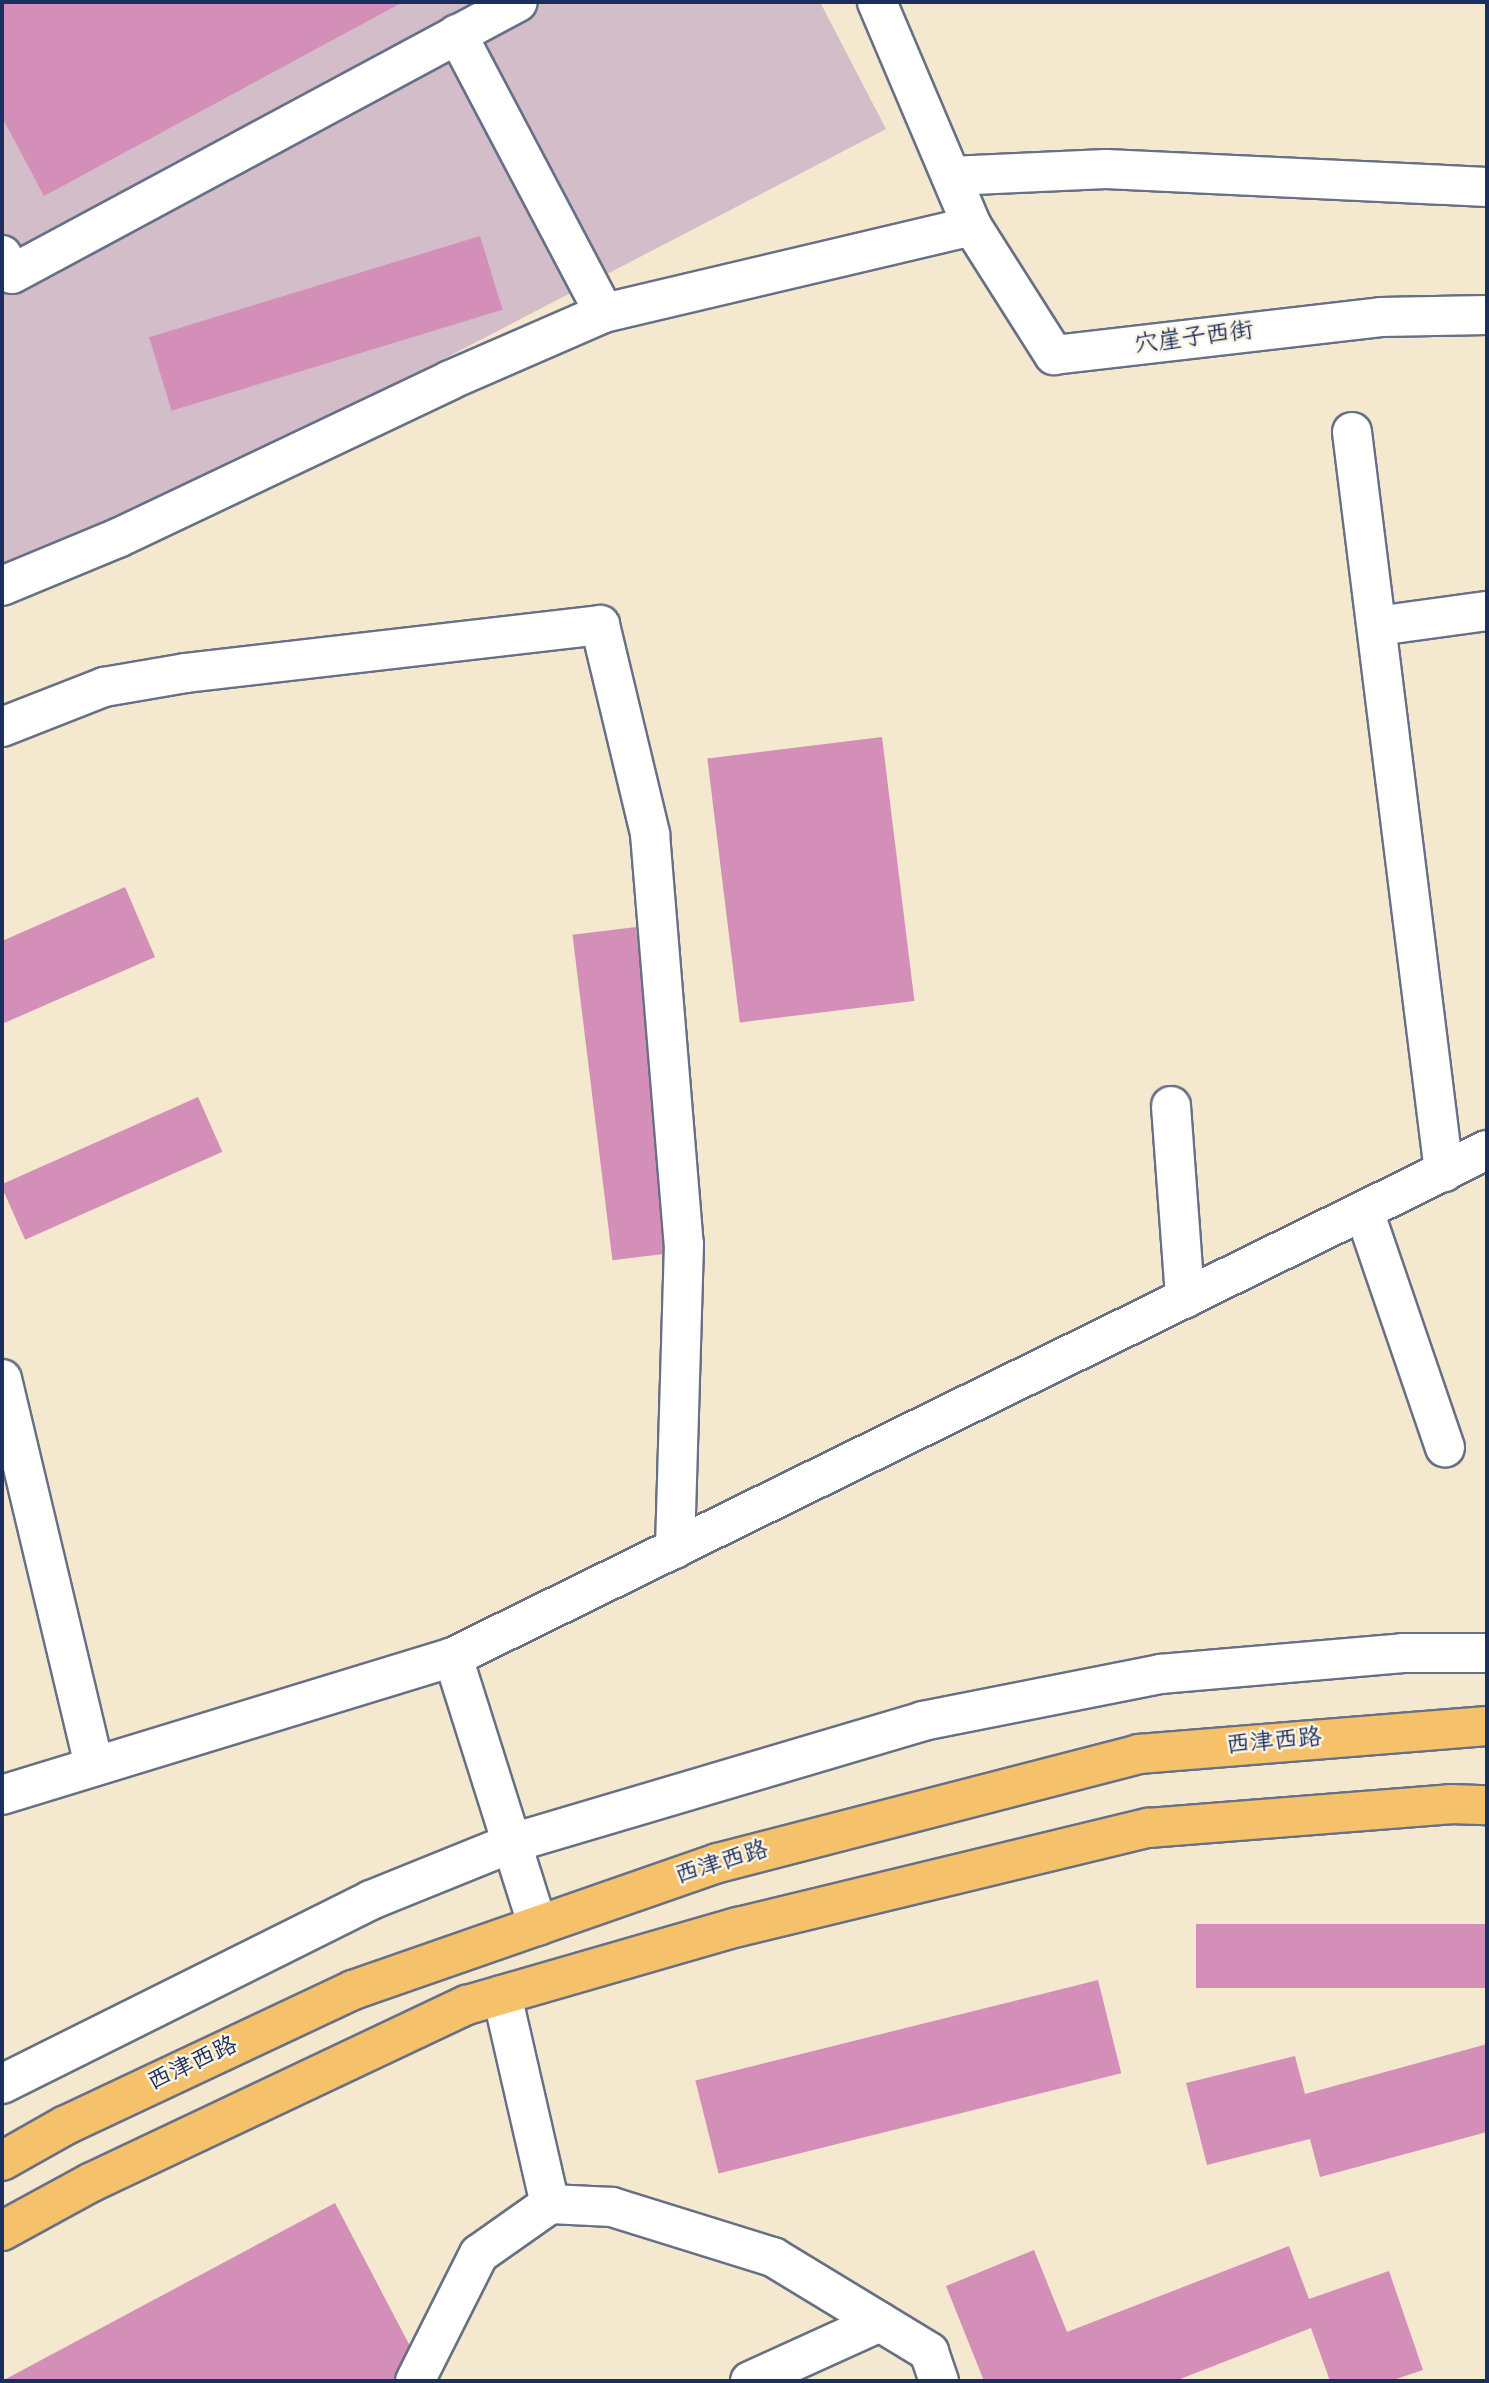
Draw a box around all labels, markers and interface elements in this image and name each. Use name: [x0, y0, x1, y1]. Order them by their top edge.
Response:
street label: 穴崖子西街: [1133, 317, 1255, 361]
street label: 西津西路: [1225, 1724, 1323, 1762]
street label: 西津西路: [672, 1836, 772, 1892]
street label: 西津西路: [143, 2032, 243, 2098]

